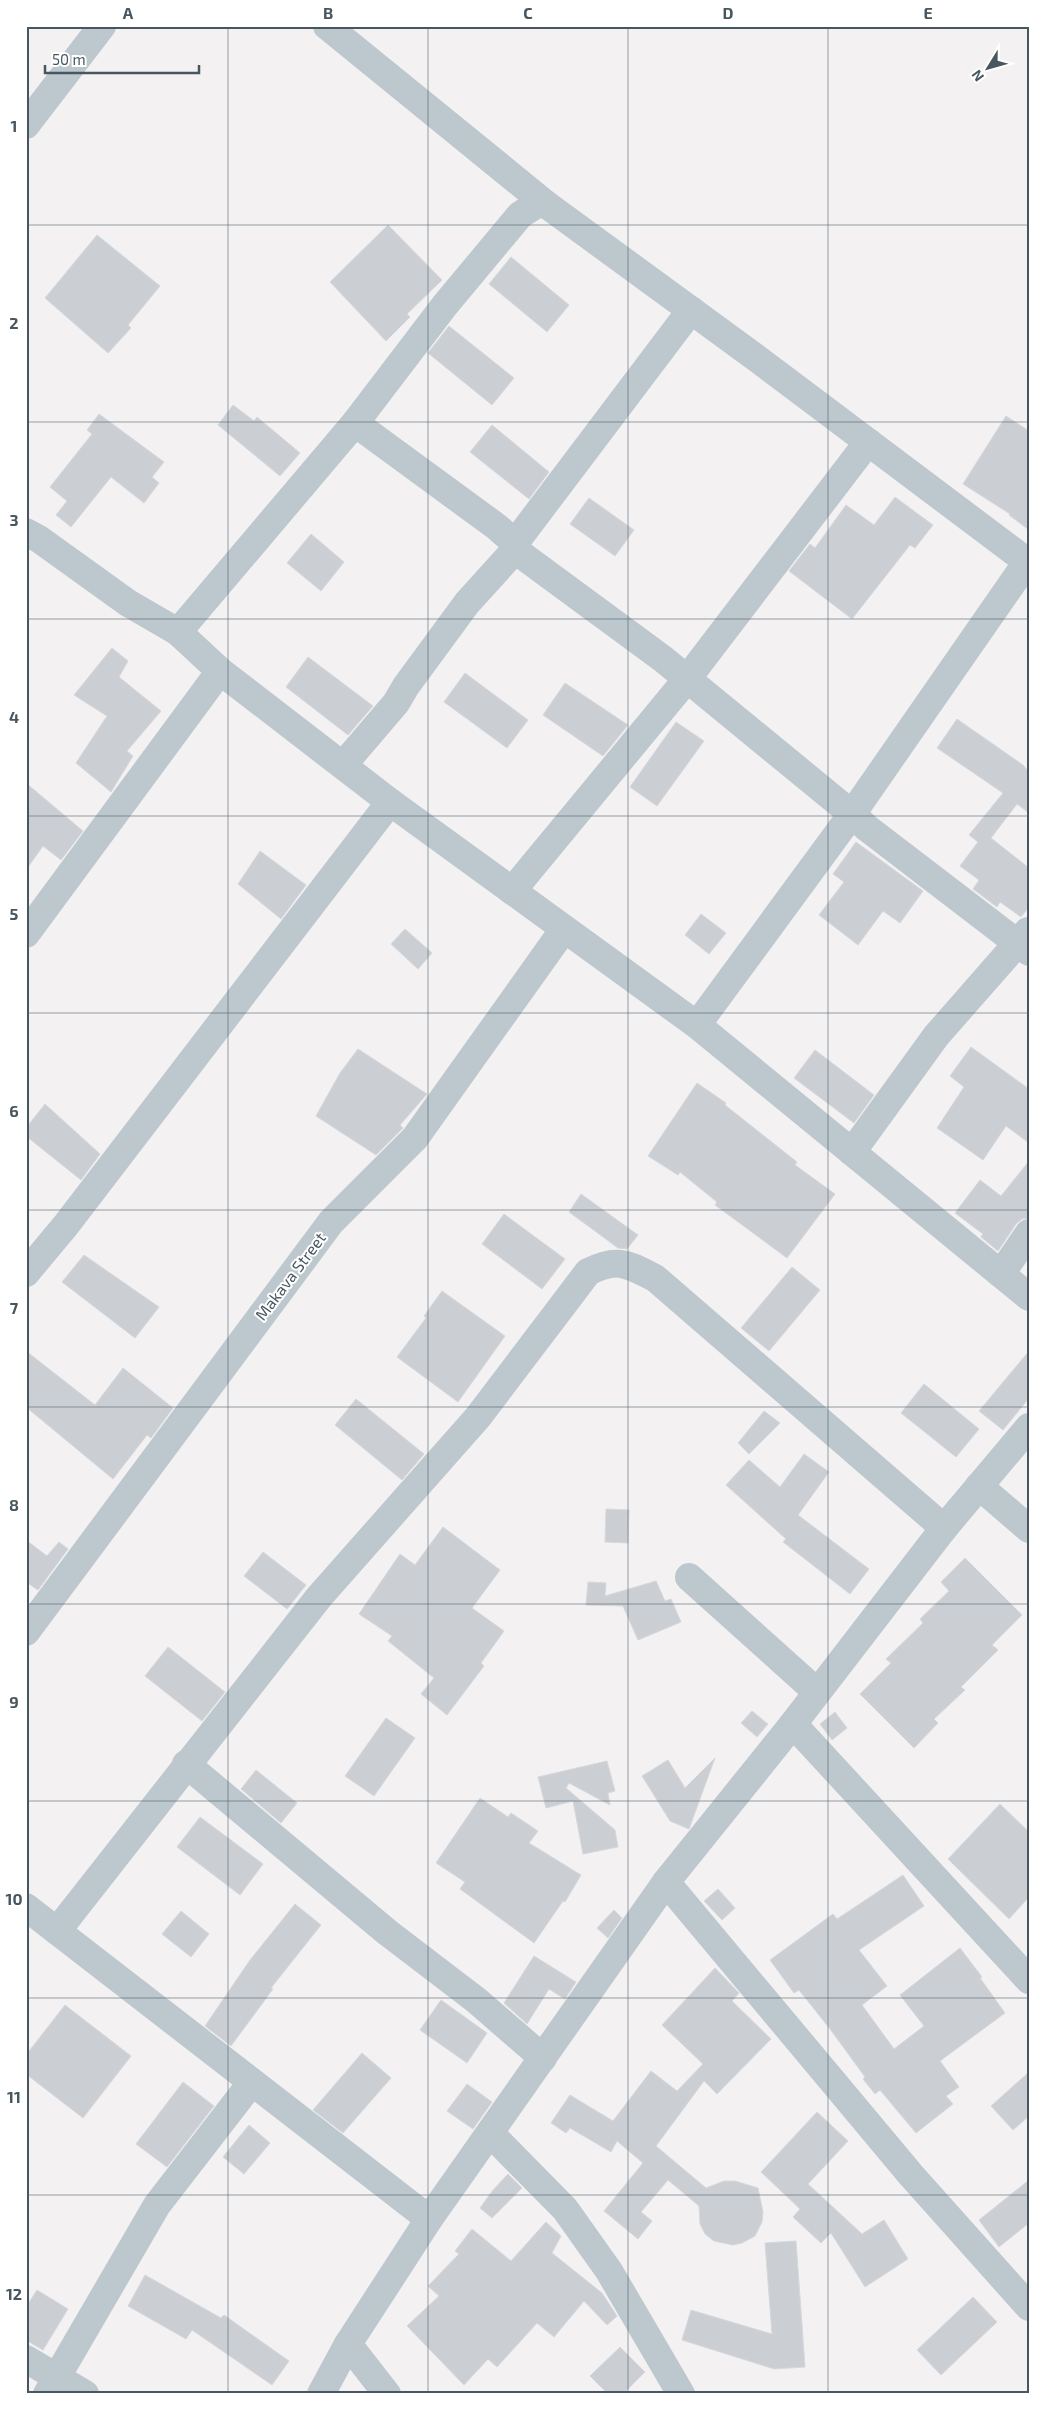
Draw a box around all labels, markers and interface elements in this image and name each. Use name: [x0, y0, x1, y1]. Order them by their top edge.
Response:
text: A: [123, 3, 134, 22]
text: B: [323, 3, 333, 22]
text: C: [523, 3, 533, 22]
text: D: [723, 3, 734, 22]
text: E: [923, 3, 933, 22]
scale bar: [45, 42, 199, 74]
north arrow: [962, 42, 1012, 92]
text: 50 m: [52, 50, 86, 68]
text: N: [967, 67, 987, 85]
text: 1: [11, 116, 17, 135]
text: 2: [9, 313, 19, 332]
text: 3: [9, 510, 19, 529]
text: 4: [9, 707, 19, 726]
text: 5: [10, 904, 19, 923]
text: 6: [9, 1101, 19, 1120]
street label: Makava Street: [251, 1228, 329, 1324]
text: 7: [10, 1298, 19, 1317]
text: 8: [9, 1495, 19, 1514]
text: 9: [9, 1692, 19, 1711]
text: 10: [5, 1889, 23, 1908]
text: 11: [7, 2087, 21, 2106]
text: 12: [6, 2284, 22, 2303]

